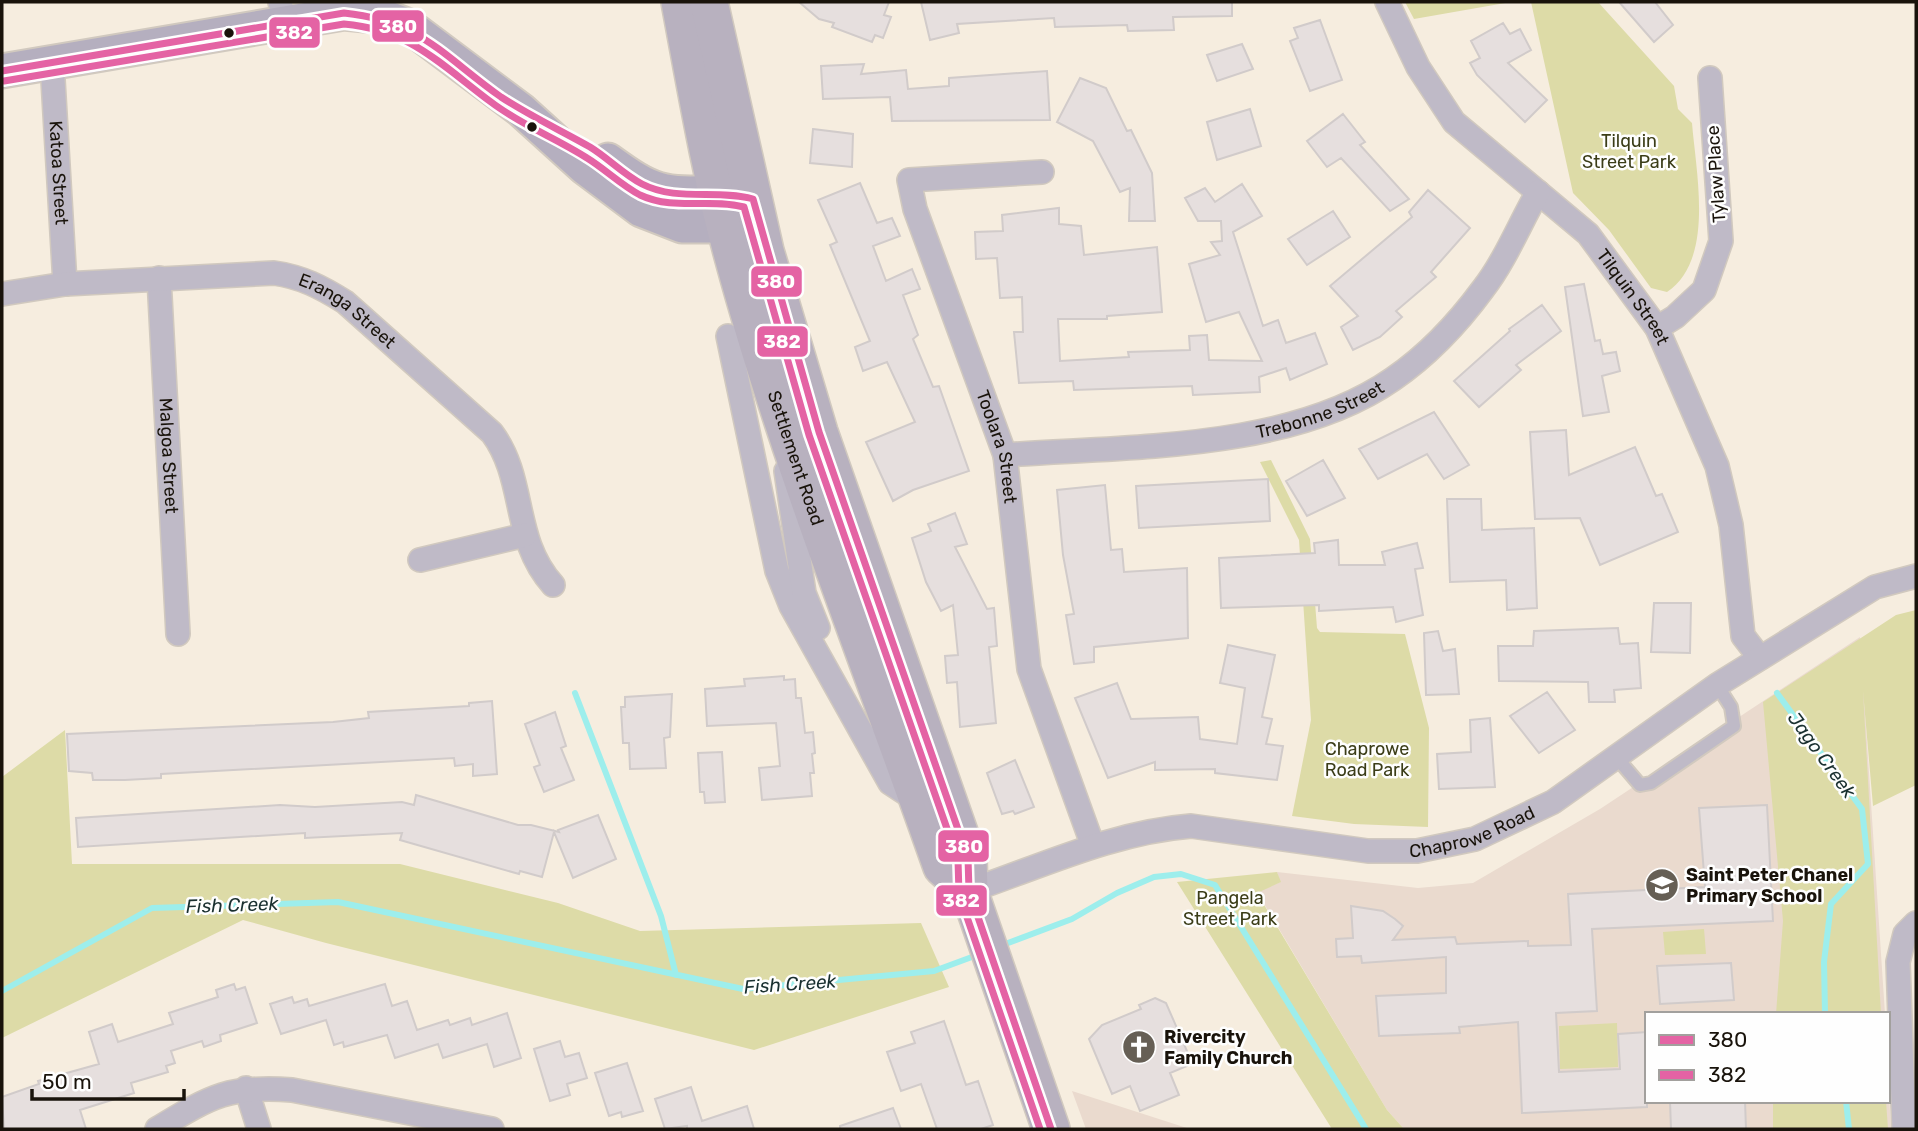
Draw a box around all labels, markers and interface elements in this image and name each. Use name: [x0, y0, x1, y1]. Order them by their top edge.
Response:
line badge: 380: [371, 9, 425, 43]
text: 380: [379, 15, 417, 38]
line badge: 382: [268, 16, 321, 49]
text: 382: [275, 21, 313, 44]
unlabelled marker: [222, 26, 236, 40]
street label: Katoa Street: [44, 120, 73, 226]
unlabelled marker: [525, 120, 539, 134]
street label: Tylaw Place: [1702, 125, 1730, 223]
park label: Tilquin Street Park: [1582, 130, 1677, 173]
street label: Tilquin Street: [1592, 245, 1674, 348]
line badge: 380: [750, 265, 803, 298]
street label: Eranga Street: [296, 269, 400, 353]
text: 380: [757, 270, 795, 293]
line badge: 382: [756, 325, 809, 358]
text: 382: [763, 330, 801, 353]
street label: Trebonne Street: [1254, 377, 1388, 443]
street label: Toolara Street: [971, 387, 1021, 505]
street label: Settlement Road: [763, 388, 829, 528]
street label: Malgoa Street: [154, 397, 183, 514]
water label: Jago Creek: [1783, 707, 1861, 803]
park label: Chaprowe Road Park: [1325, 738, 1410, 781]
street label: Chaprowe Road: [1409, 801, 1538, 862]
line badge: 380: [937, 829, 990, 863]
text: 380: [945, 835, 983, 858]
place label: Saint Peter Chanel Primary School: [1686, 864, 1853, 907]
school or university icon: Saint Peter Chanel Primary School: [1643, 866, 1681, 904]
line badge: 382: [935, 884, 988, 917]
park label: Pangela Street Park: [1183, 887, 1278, 930]
text: 382: [942, 889, 980, 912]
water label: Fish Creek: [185, 892, 279, 918]
water label: Fish Creek: [743, 969, 837, 999]
legend: [1645, 1012, 1890, 1103]
place label: Rivercity Family Church: [1164, 1026, 1293, 1069]
text: 380: [1708, 1027, 1747, 1052]
church icon: Rivercity Family Church: [1120, 1028, 1158, 1066]
scale bar: [32, 1058, 184, 1102]
text: 382: [1708, 1062, 1746, 1087]
text: 50 m: [42, 1069, 92, 1094]

